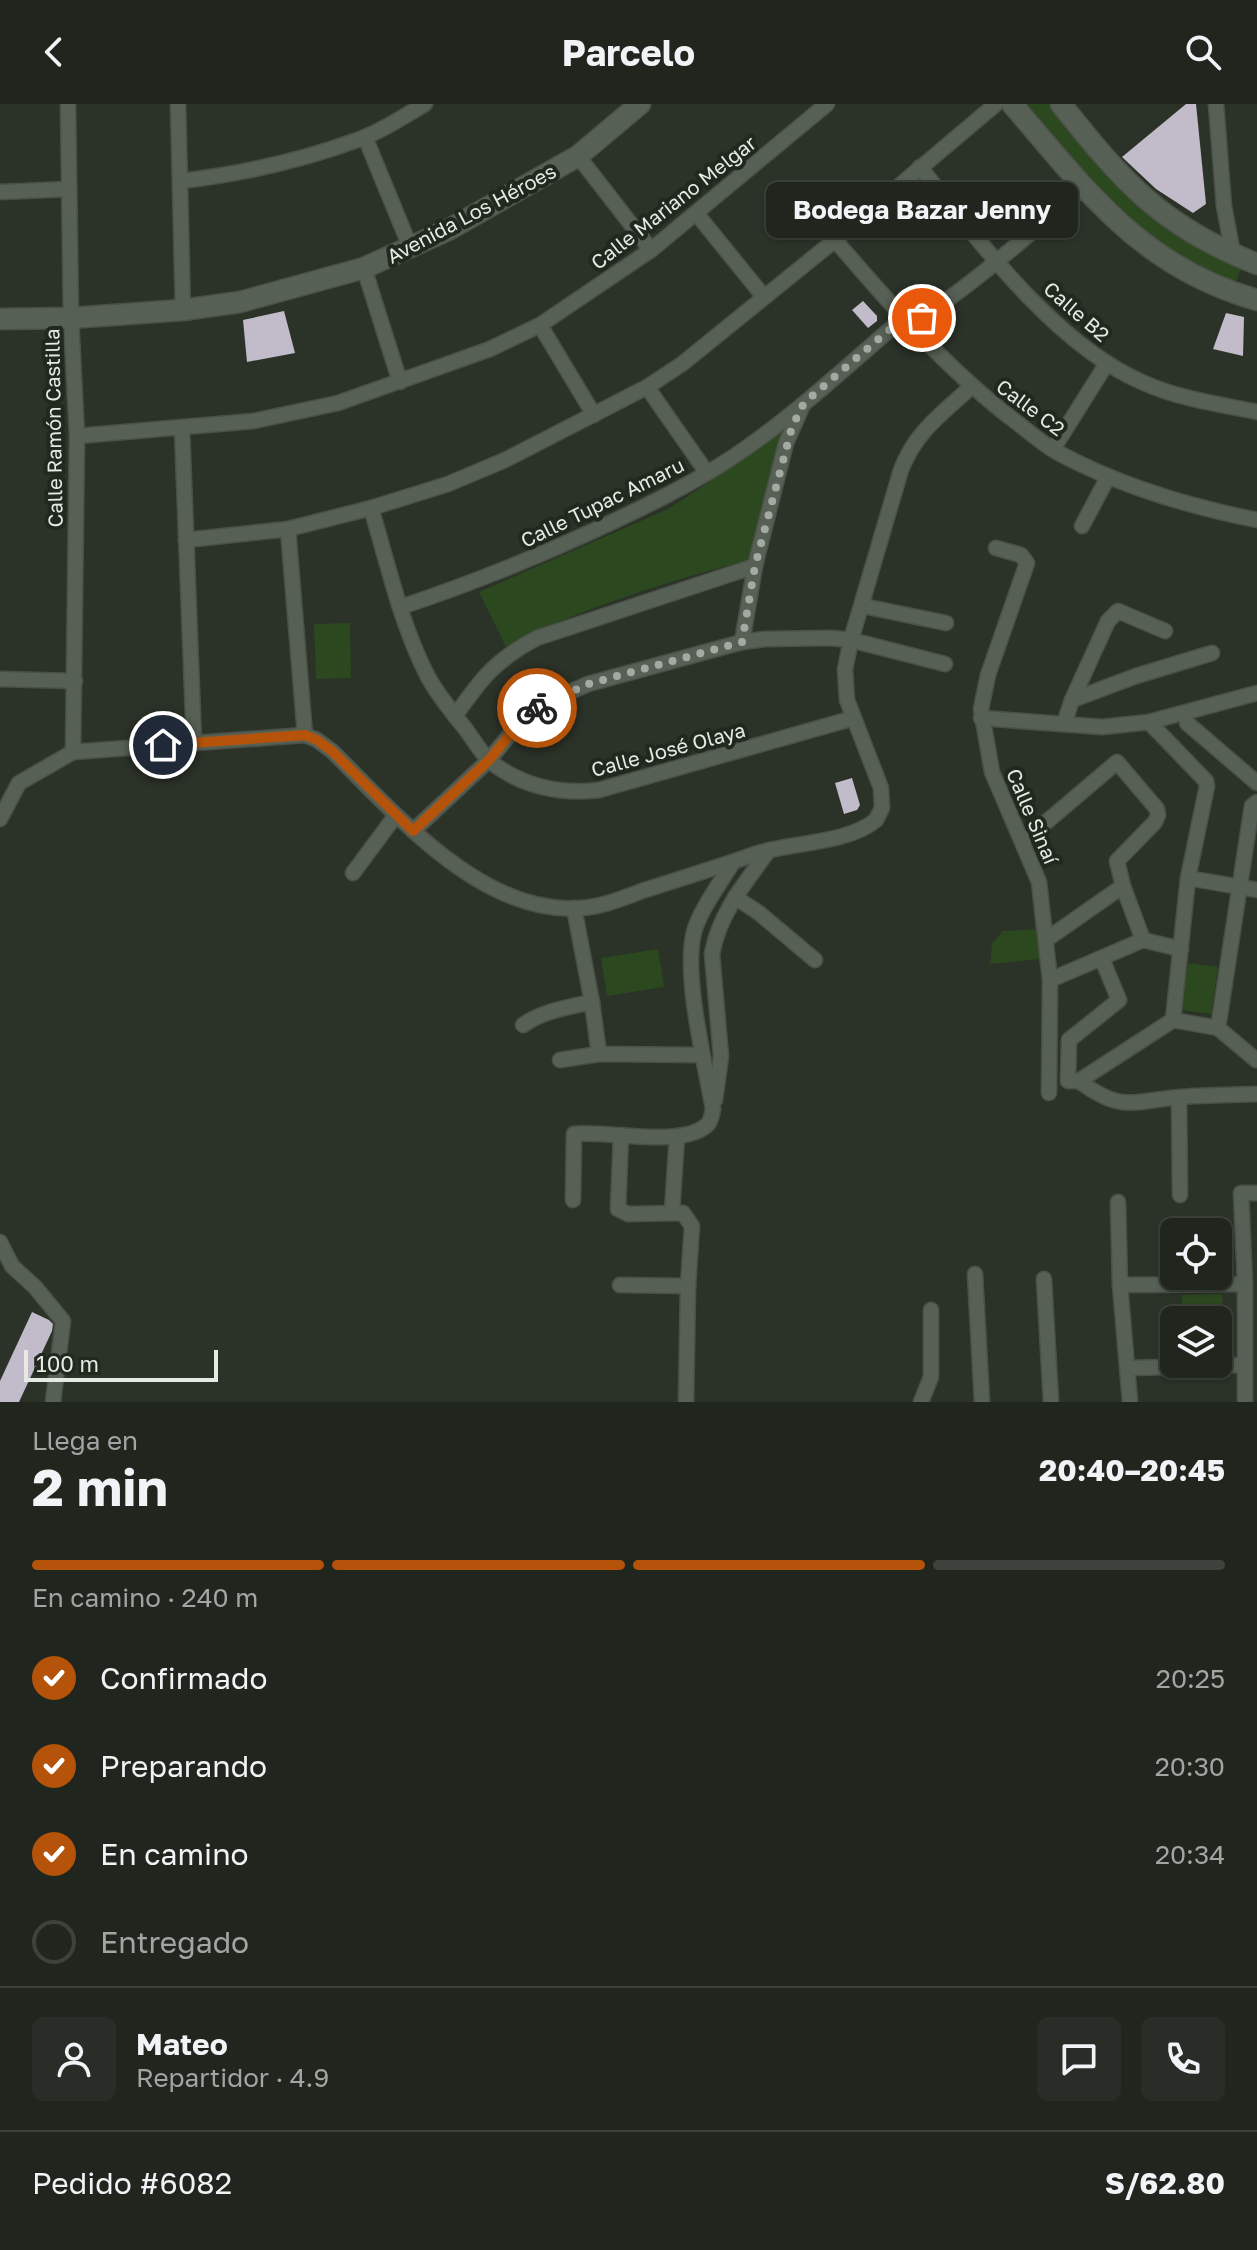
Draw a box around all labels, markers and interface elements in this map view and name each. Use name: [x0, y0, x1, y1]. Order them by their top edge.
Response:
icon: back: [32, 30, 76, 74]
icon: search: [1181, 30, 1225, 74]
text: Parcelo: [562, 31, 695, 74]
street label: Calle Mariano Melgar: [586, 130, 760, 274]
street label: Avenida Los Héroes: [382, 158, 560, 268]
callout: Bodega Bazar Jenny: [766, 182, 1078, 238]
text: Bodega Bazar Jenny: [793, 194, 1051, 225]
street label: Calle B2: [1039, 276, 1115, 346]
pin: [888, 284, 956, 352]
icon: bag: [900, 296, 944, 340]
street label: Calle Ramón Castilla: [39, 328, 67, 528]
street label: Calle C2: [992, 374, 1070, 440]
street label: Calle Tupac Amaru: [516, 452, 688, 552]
courier: [497, 668, 577, 748]
icon: bike: [515, 686, 559, 730]
pin: [129, 711, 197, 779]
street label: Calle José Olaya: [588, 717, 748, 781]
icon: home: [141, 723, 185, 767]
street label: Calle Sinaí: [1002, 765, 1064, 869]
map controls: [1160, 1218, 1232, 1378]
button: locate: [1160, 1218, 1232, 1290]
button: layers: [1160, 1306, 1232, 1378]
scale bar: [24, 1346, 218, 1382]
text: 100 m: [36, 1350, 99, 1377]
text: Llega en: [32, 1425, 138, 1456]
text: 20:40–20:45: [1039, 1452, 1225, 1488]
text: 2 min: [32, 1455, 168, 1517]
text: En camino · 240 m: [32, 1582, 258, 1613]
icon: check: [32, 1656, 76, 1700]
text: Confirmado: [100, 1660, 268, 1696]
text: 20:25: [1156, 1663, 1225, 1694]
icon: check: [32, 1744, 76, 1788]
text: Preparando: [100, 1748, 267, 1784]
text: 20:30: [1155, 1751, 1225, 1782]
icon: check: [32, 1832, 76, 1876]
text: En camino: [100, 1836, 249, 1872]
text: 20:34: [1155, 1839, 1225, 1870]
text: Entregado: [100, 1924, 249, 1960]
button: person: [32, 2017, 116, 2101]
button: chat: [1037, 2017, 1121, 2101]
button: phone: [1141, 2017, 1225, 2101]
text: Mateo: [136, 2026, 228, 2062]
text: Repartidor · 4.9: [136, 2062, 329, 2093]
text: Pedido #6082: [32, 2165, 232, 2201]
text: S/62.80: [1105, 2165, 1225, 2201]

